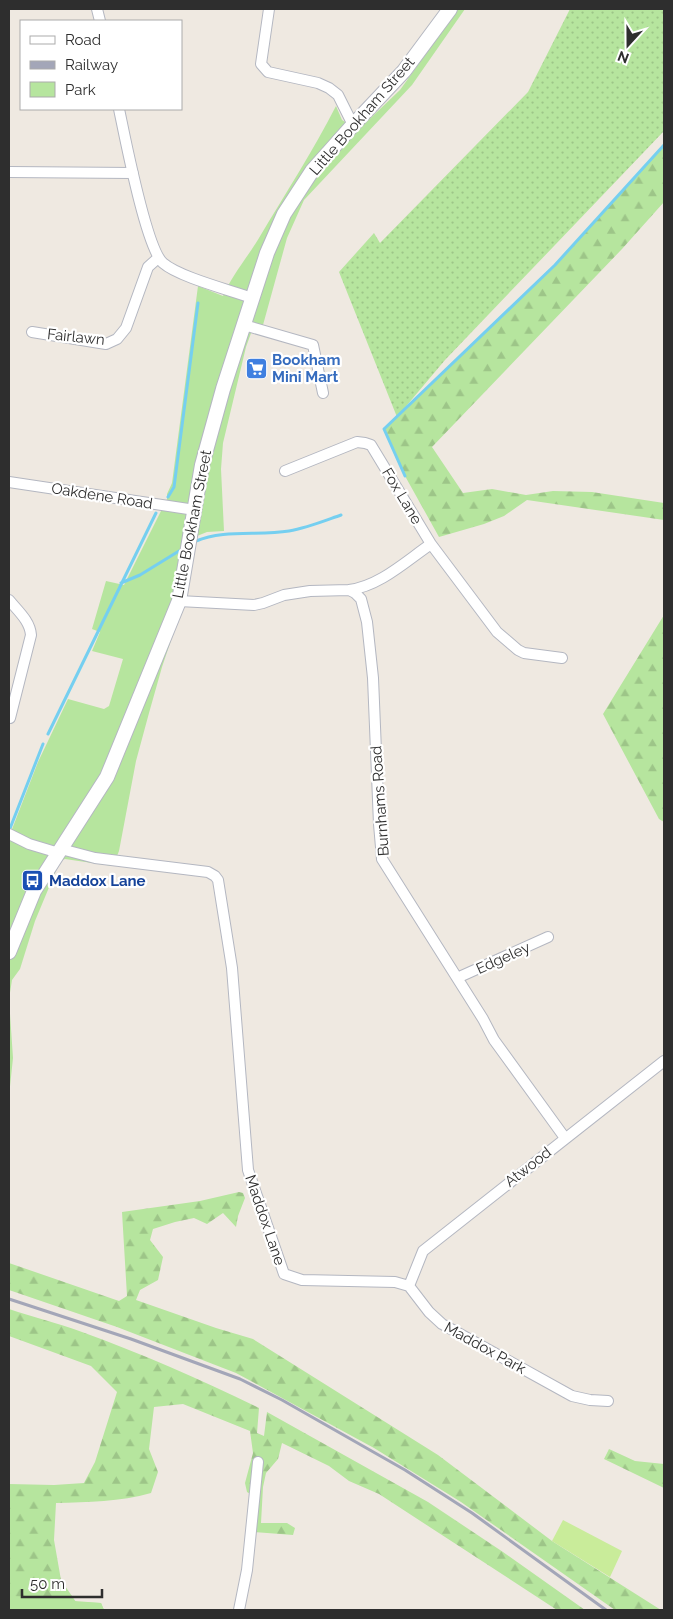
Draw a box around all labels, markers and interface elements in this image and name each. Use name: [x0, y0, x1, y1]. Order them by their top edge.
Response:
legend: [20, 20, 182, 110]
north arrow: [603, 20, 653, 70]
text: Road: [65, 31, 101, 49]
text: N: [615, 48, 631, 67]
street label: Little Bookham Street: [306, 53, 418, 179]
text: Railway: [65, 56, 118, 74]
text: Park: [65, 81, 96, 99]
street label: Fairlawn: [46, 325, 106, 349]
place label: Bookham Mini Mart: [272, 351, 340, 386]
supermarket icon: Bookham Mini Mart: [244, 357, 268, 381]
street label: Little Bookham Street: [169, 448, 215, 600]
street label: Fox Lane: [378, 464, 426, 528]
street label: Oakdene Road: [50, 479, 154, 513]
street label: Burnhams Road: [367, 745, 393, 857]
bus stop icon: Maddox Lane: [21, 869, 45, 893]
place label: Maddox Lane: [49, 872, 146, 890]
street label: Edgeley: [473, 938, 533, 978]
street label: Atwood: [501, 1143, 555, 1191]
street label: Maddox Lane: [241, 1172, 289, 1268]
street label: Maddox Park: [441, 1318, 529, 1378]
scale bar: [22, 1566, 102, 1598]
text: 50 m: [30, 1575, 65, 1593]

